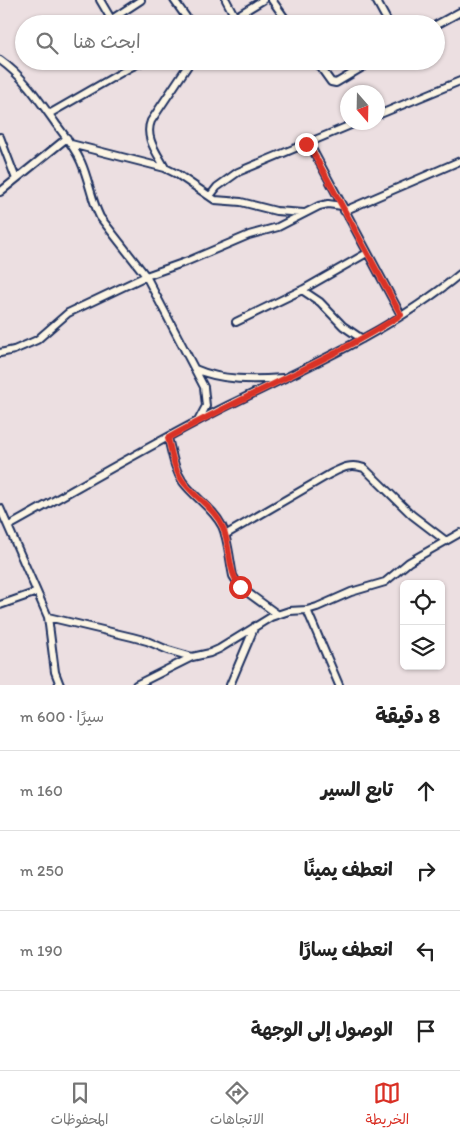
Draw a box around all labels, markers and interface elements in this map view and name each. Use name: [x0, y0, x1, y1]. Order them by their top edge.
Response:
search box: [15, 15, 445, 70]
icon: search: [33, 29, 61, 57]
text: ابحث هنا: [73, 30, 141, 53]
north arrow: [340, 85, 385, 130]
route end: [295, 133, 318, 156]
route start: [229, 576, 252, 599]
map controls: [400, 580, 445, 670]
button: locate: [400, 580, 445, 625]
button: layers: [400, 625, 445, 670]
text: 8 دقيقة: [375, 703, 440, 728]
text: سيرًا · 600 m: [20, 707, 104, 726]
icon: ahead: [412, 777, 440, 805]
text: تابع السير: [321, 778, 393, 801]
text: 160 m: [20, 781, 63, 800]
icon: right: [412, 857, 440, 885]
text: انعطف يمينًا: [304, 858, 393, 881]
text: 250 m: [20, 861, 64, 880]
icon: left: [412, 937, 440, 965]
text: انعطف يسارًا: [299, 938, 393, 961]
text: 190 m: [20, 941, 63, 960]
icon: arrive: [412, 1017, 440, 1045]
text: الوصول إلى الوجهة: [251, 1018, 393, 1041]
tab: المحفوظات: [51, 1079, 108, 1132]
tab: الاتجاهات: [210, 1079, 264, 1132]
tab: الخريطة: [366, 1079, 409, 1132]

